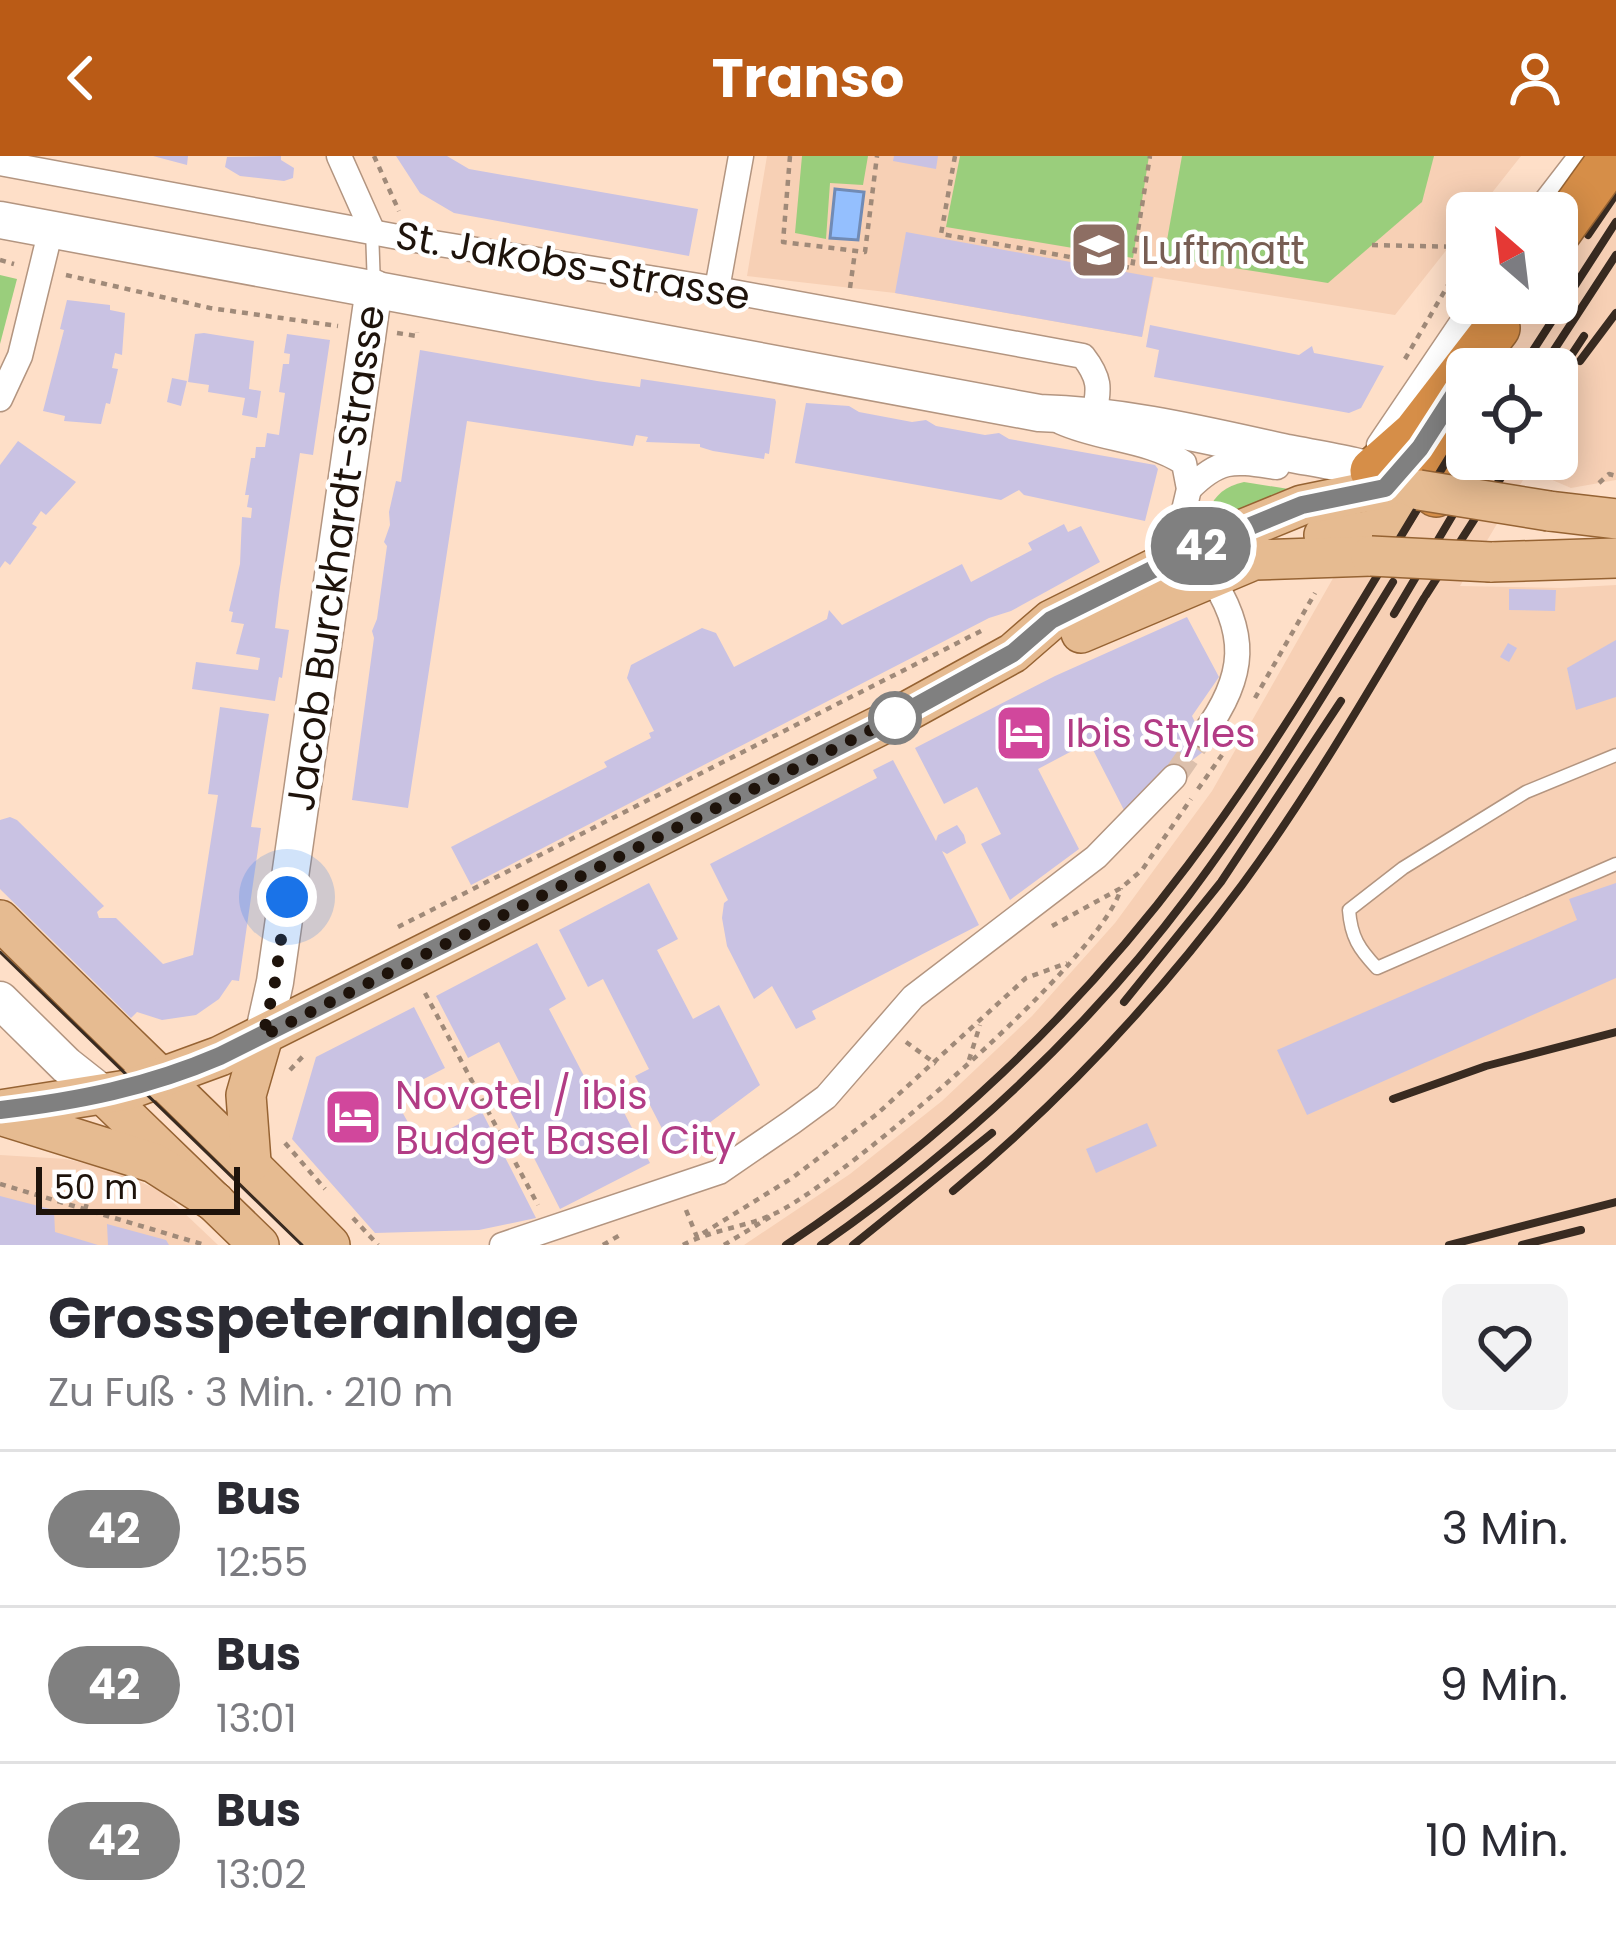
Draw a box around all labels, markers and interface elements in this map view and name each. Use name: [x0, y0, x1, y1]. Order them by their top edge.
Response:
text: Transo: [712, 40, 904, 116]
icon: back: [48, 45, 114, 111]
icon: person: [1502, 45, 1568, 111]
north arrow: [1446, 192, 1578, 324]
map controls: [1446, 192, 1578, 480]
street label: St. Jakobs-Strasse: [391, 207, 754, 324]
school or university icon: Luftmatt: [1068, 219, 1130, 281]
place label: Luftmatt: [1141, 223, 1305, 278]
street label: Jacob Burckhardt-Strasse: [273, 302, 398, 815]
button: locate: [1446, 348, 1578, 480]
line badge: 42: [1147, 507, 1255, 585]
text: 42: [1175, 516, 1227, 575]
unlabelled marker: [870, 693, 920, 743]
hotel icon: Ibis Styles: [993, 702, 1055, 764]
place label: Ibis Styles: [1066, 706, 1256, 761]
your location: [257, 867, 317, 927]
place label: Novotel / ibis Budget Basel City: [395, 1068, 736, 1168]
hotel icon: Novotel / ibis Budget Basel City: [322, 1086, 384, 1148]
scale bar: [36, 1161, 240, 1214]
text: 50 m: [54, 1164, 138, 1211]
text: Grosspeteranlage: [48, 1278, 579, 1358]
button: heart: [1442, 1284, 1568, 1410]
text: Zu Fuß · 3 Min. · 210 m: [48, 1365, 454, 1420]
text: Bus: [216, 1467, 301, 1530]
text: 3 Min.: [1441, 1497, 1568, 1560]
text: 42: [88, 1499, 140, 1558]
text: 12:55: [216, 1535, 308, 1590]
text: Bus: [216, 1623, 301, 1686]
text: 9 Min.: [1440, 1653, 1568, 1716]
text: 42: [88, 1655, 140, 1714]
text: 13:01: [216, 1691, 297, 1746]
text: Bus: [216, 1779, 301, 1842]
text: 10 Min.: [1425, 1809, 1568, 1872]
text: 42: [88, 1811, 140, 1870]
text: 13:02: [216, 1847, 307, 1902]

